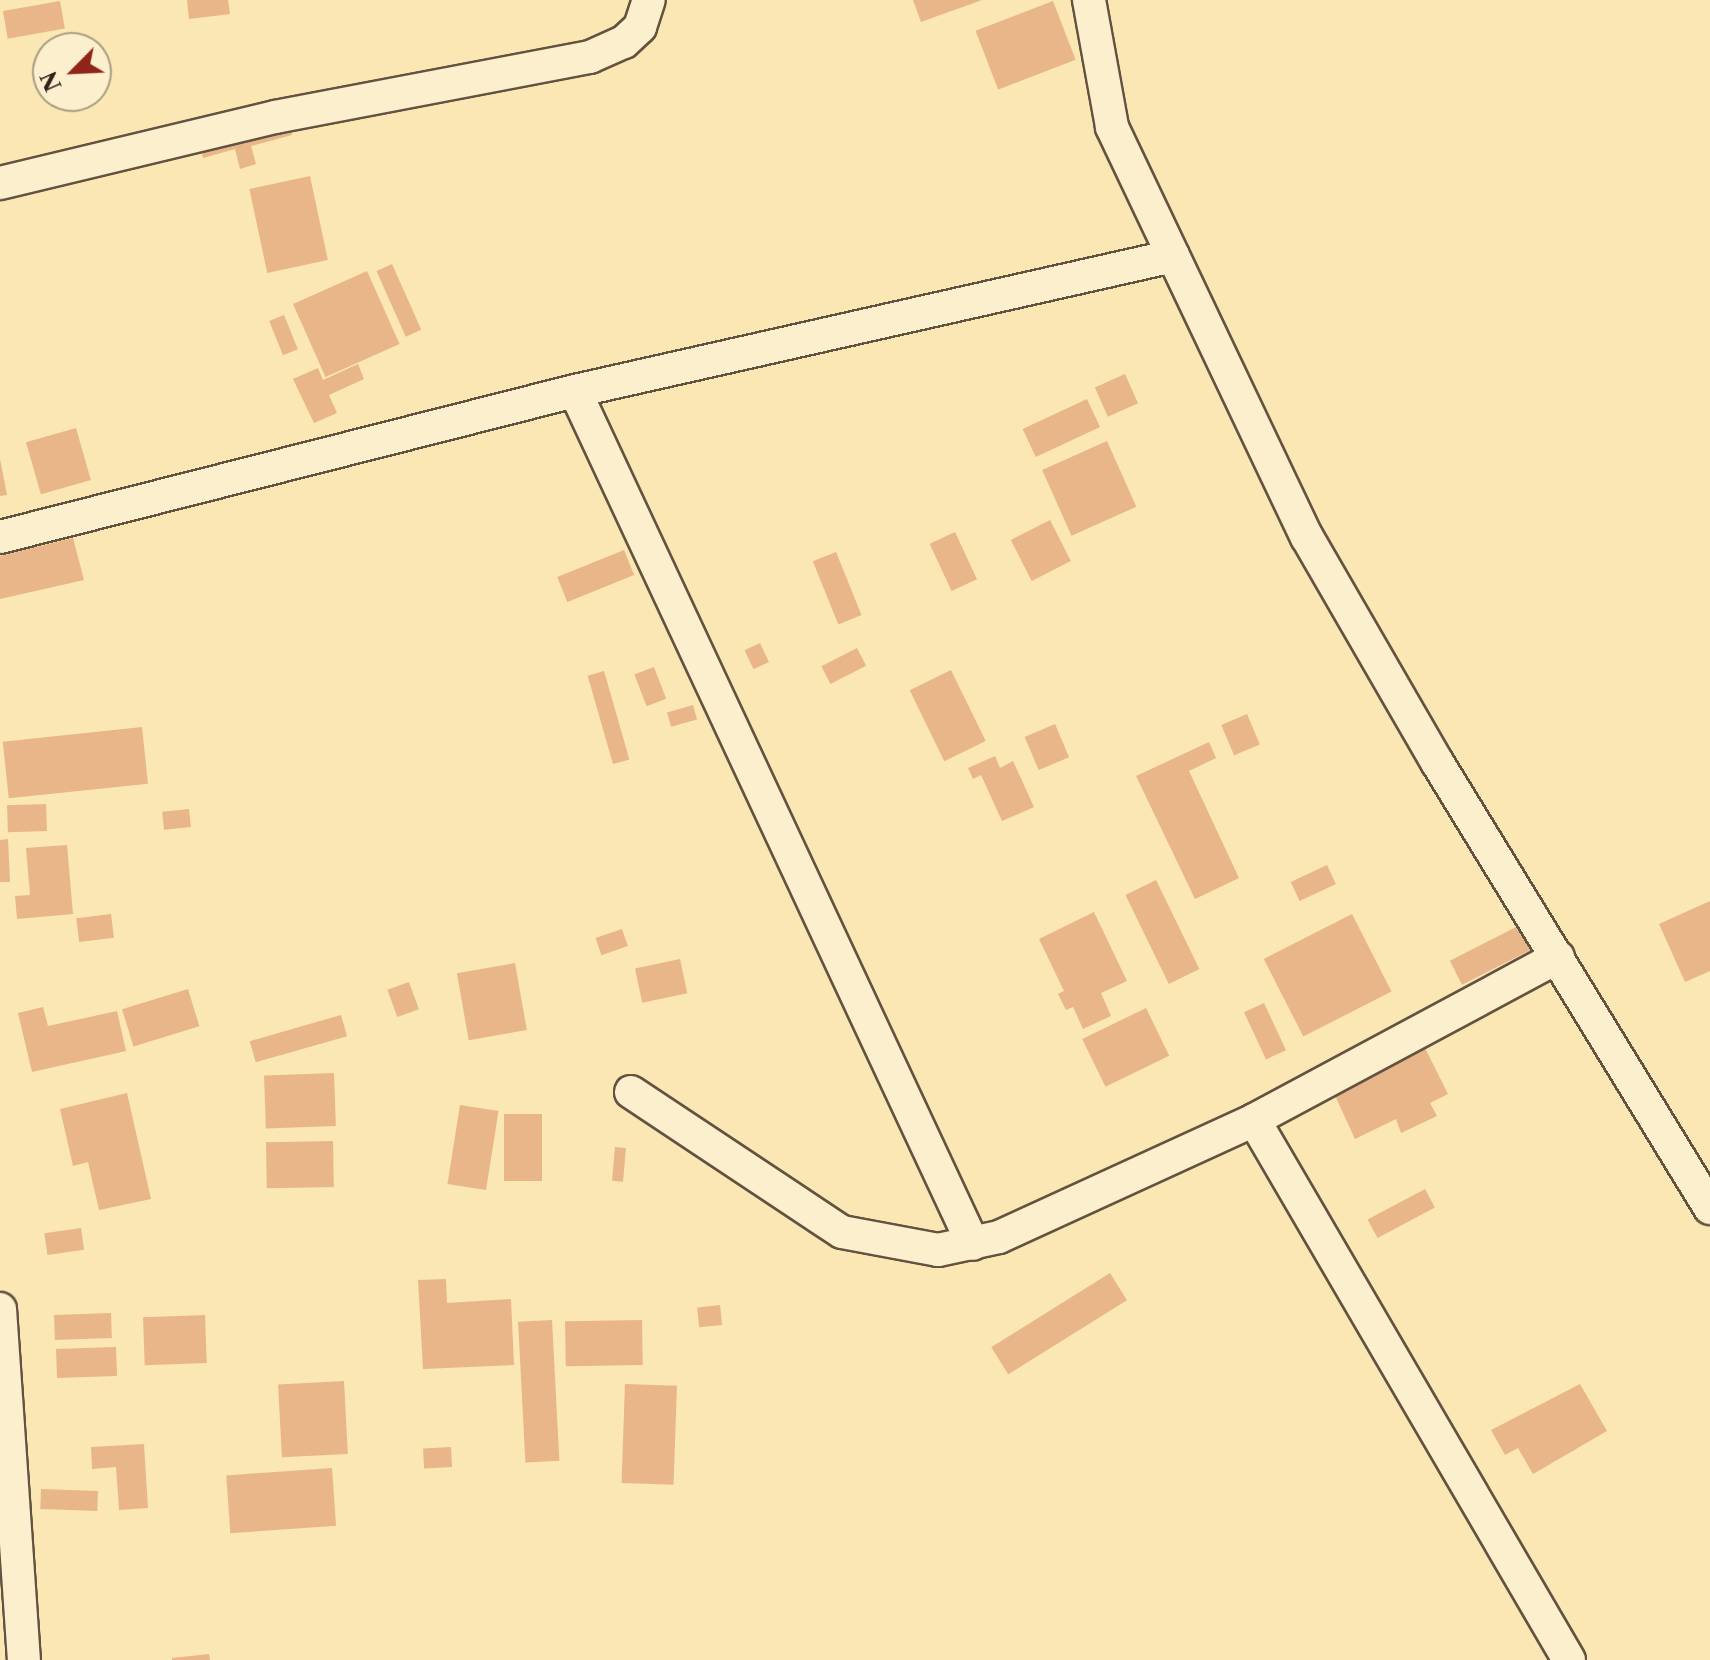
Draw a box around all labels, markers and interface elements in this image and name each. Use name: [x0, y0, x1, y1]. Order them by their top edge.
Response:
north arrow: [32, 32, 112, 112]
text: N: [35, 67, 68, 95]

